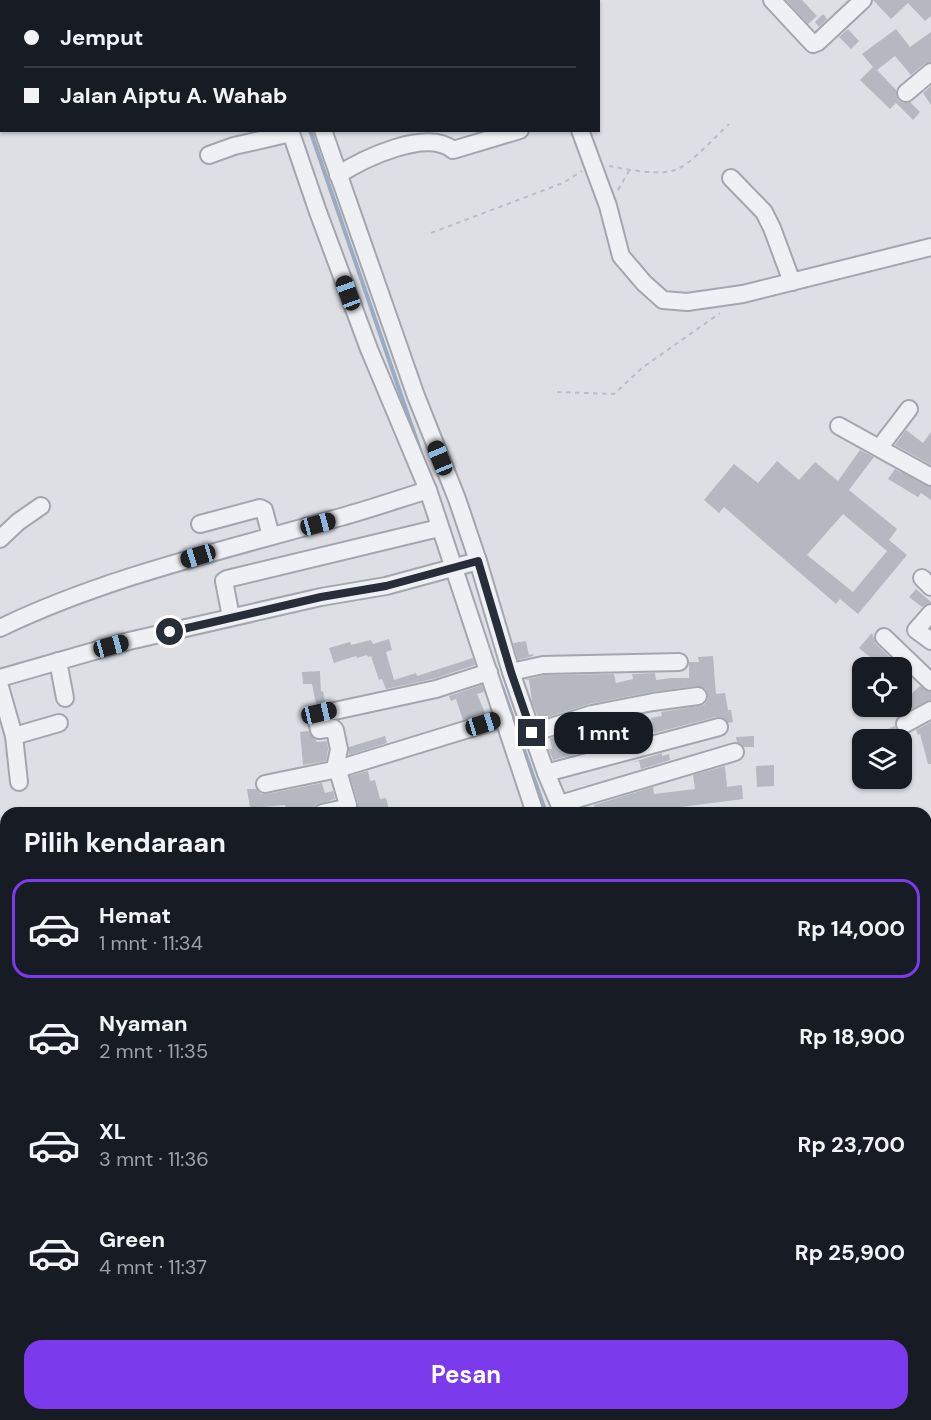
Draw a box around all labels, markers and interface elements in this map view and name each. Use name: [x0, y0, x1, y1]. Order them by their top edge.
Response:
text: Jemput: [60, 23, 143, 52]
text: Jalan Aiptu A. Wahab: [60, 81, 287, 110]
car: [333, 273, 363, 313]
car: [425, 438, 455, 478]
car: [298, 511, 338, 537]
car: [178, 542, 218, 570]
route start: [156, 618, 183, 645]
car: [91, 633, 131, 659]
map controls: [852, 657, 912, 789]
button: locate: [852, 657, 912, 717]
car: [299, 700, 339, 726]
car: [463, 710, 503, 738]
callout: 1 mnt: [553, 712, 652, 754]
route end: [518, 719, 545, 746]
text: 1 mnt: [578, 720, 629, 746]
button: layers: [852, 729, 912, 789]
text: Pilih kendaraan: [24, 825, 226, 860]
text: Hemat: [99, 901, 171, 930]
icon: car: [27, 902, 81, 956]
text: Rp 14,000: [797, 914, 905, 943]
text: 1 mnt · 11:34: [99, 930, 203, 956]
text: Nyaman: [99, 1009, 188, 1038]
icon: car: [27, 1010, 81, 1064]
text: Rp 18,900: [799, 1022, 905, 1051]
text: 2 mnt · 11:35: [99, 1038, 208, 1064]
text: XL: [99, 1117, 126, 1146]
icon: car: [27, 1118, 81, 1172]
text: Rp 23,700: [798, 1130, 905, 1159]
text: 3 mnt · 11:36: [99, 1146, 209, 1172]
text: Green: [99, 1225, 165, 1254]
icon: car: [27, 1226, 81, 1280]
text: Rp 25,900: [795, 1238, 905, 1267]
text: 4 mnt · 11:37: [99, 1254, 207, 1280]
button: Pesan: [24, 1340, 908, 1409]

